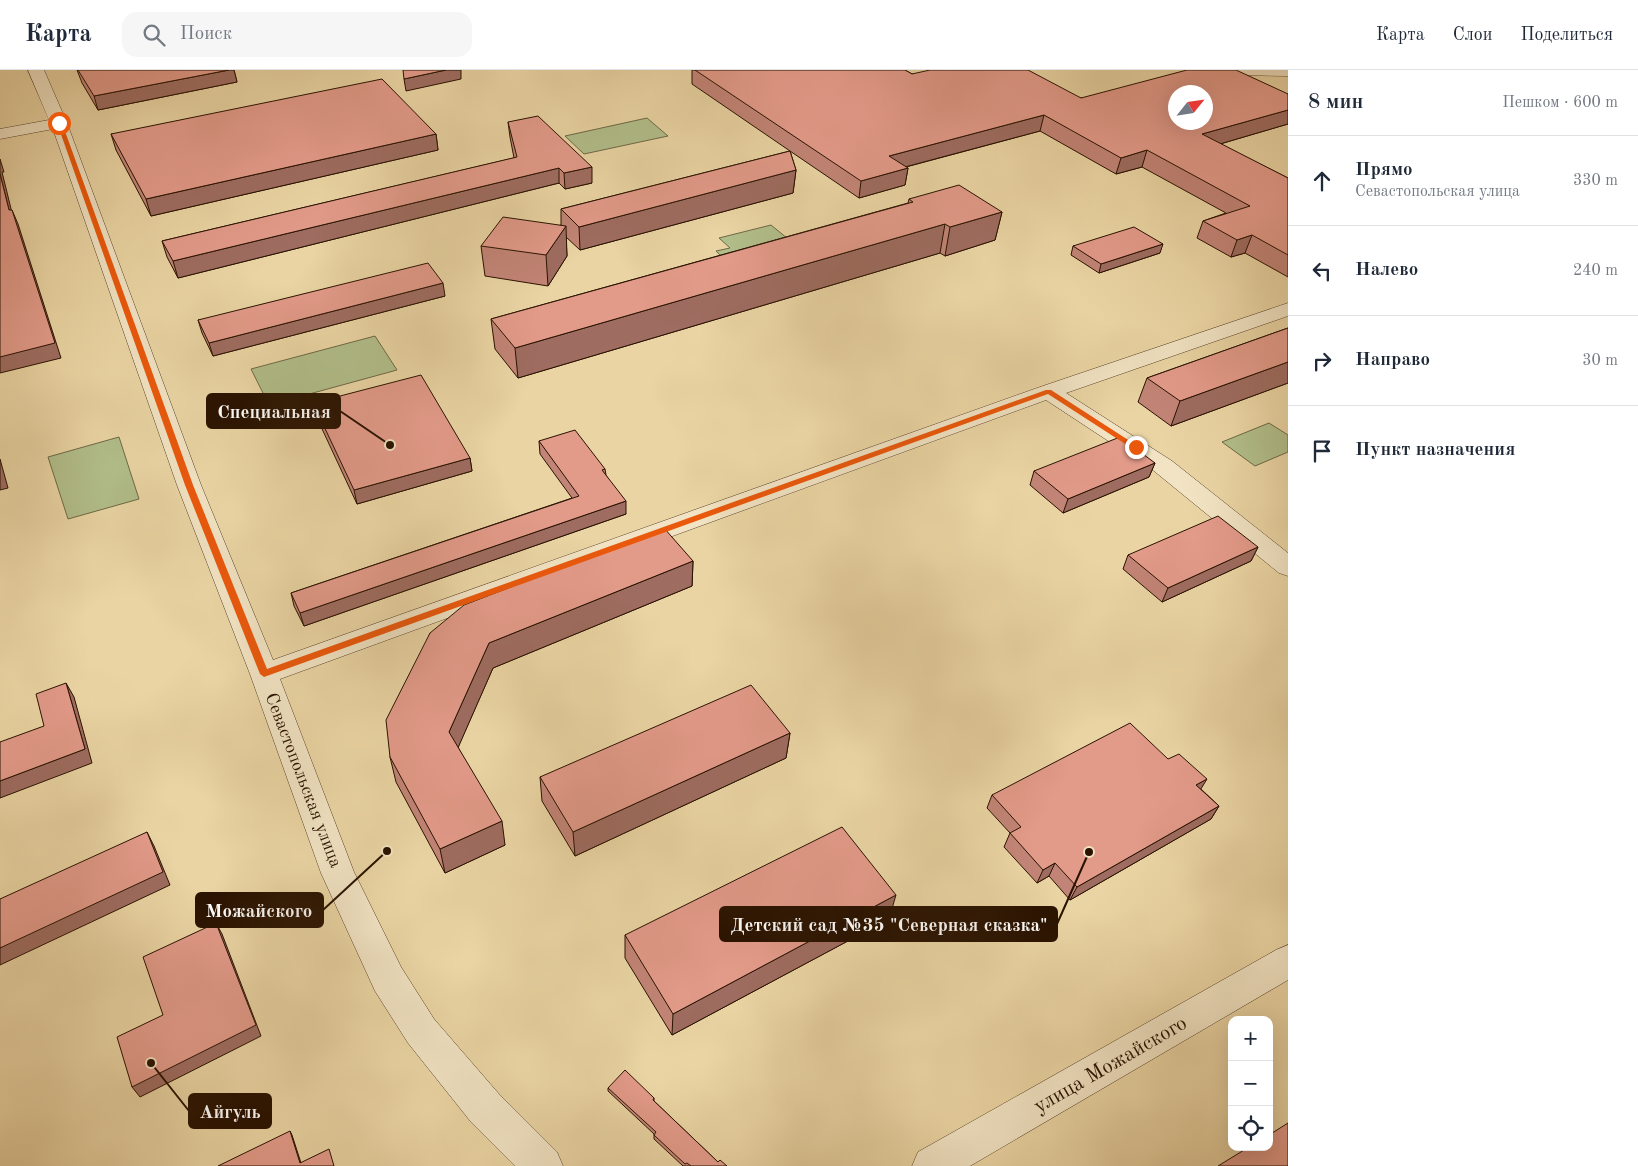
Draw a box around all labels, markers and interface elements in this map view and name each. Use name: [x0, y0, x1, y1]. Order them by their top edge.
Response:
search box: [122, 12, 472, 57]
icon: search: [140, 21, 168, 49]
text: Карта: [25, 23, 92, 47]
text: Поиск: [180, 25, 232, 44]
text: Карта: [1376, 26, 1425, 44]
text: Слои: [1453, 26, 1492, 44]
text: Поделиться: [1520, 26, 1613, 44]
north arrow: [1168, 85, 1213, 130]
text: 8 мин: [1308, 92, 1363, 113]
text: Пешком · 600 m: [1502, 95, 1618, 111]
route start: [48, 112, 71, 135]
text: Прямо: [1355, 161, 1413, 180]
icon: ahead: [1308, 167, 1336, 195]
text: 330 m: [1573, 173, 1618, 189]
text: Севастопольская улица: [1355, 184, 1520, 200]
icon: left: [1308, 257, 1336, 285]
text: Налево: [1355, 261, 1418, 280]
text: 240 m: [1573, 263, 1618, 279]
icon: right: [1308, 347, 1336, 375]
text: Направо: [1355, 351, 1430, 370]
text: 30 m: [1582, 353, 1618, 369]
callout: Специальная: [207, 394, 340, 428]
text: Специальная: [217, 404, 331, 423]
route end: [1125, 436, 1148, 459]
icon: arrive: [1308, 437, 1336, 465]
text: Пункт назначения: [1355, 441, 1515, 460]
street label: Севастопольская улица: [261, 690, 345, 870]
callout: Можайского: [196, 893, 323, 927]
text: Можайского: [206, 903, 312, 922]
callout: Детский сад №35 "Северная сказка": [720, 907, 1057, 941]
text: Детский сад №35 "Северная сказка": [730, 917, 1048, 936]
street label: улица Можайского: [1031, 1013, 1191, 1118]
map controls: [1228, 1016, 1273, 1151]
button: +: [1228, 1016, 1273, 1061]
button: −: [1228, 1061, 1273, 1106]
callout: Айгуль: [189, 1094, 271, 1128]
text: Айгуль: [199, 1104, 261, 1123]
button: locate: [1228, 1106, 1273, 1151]

